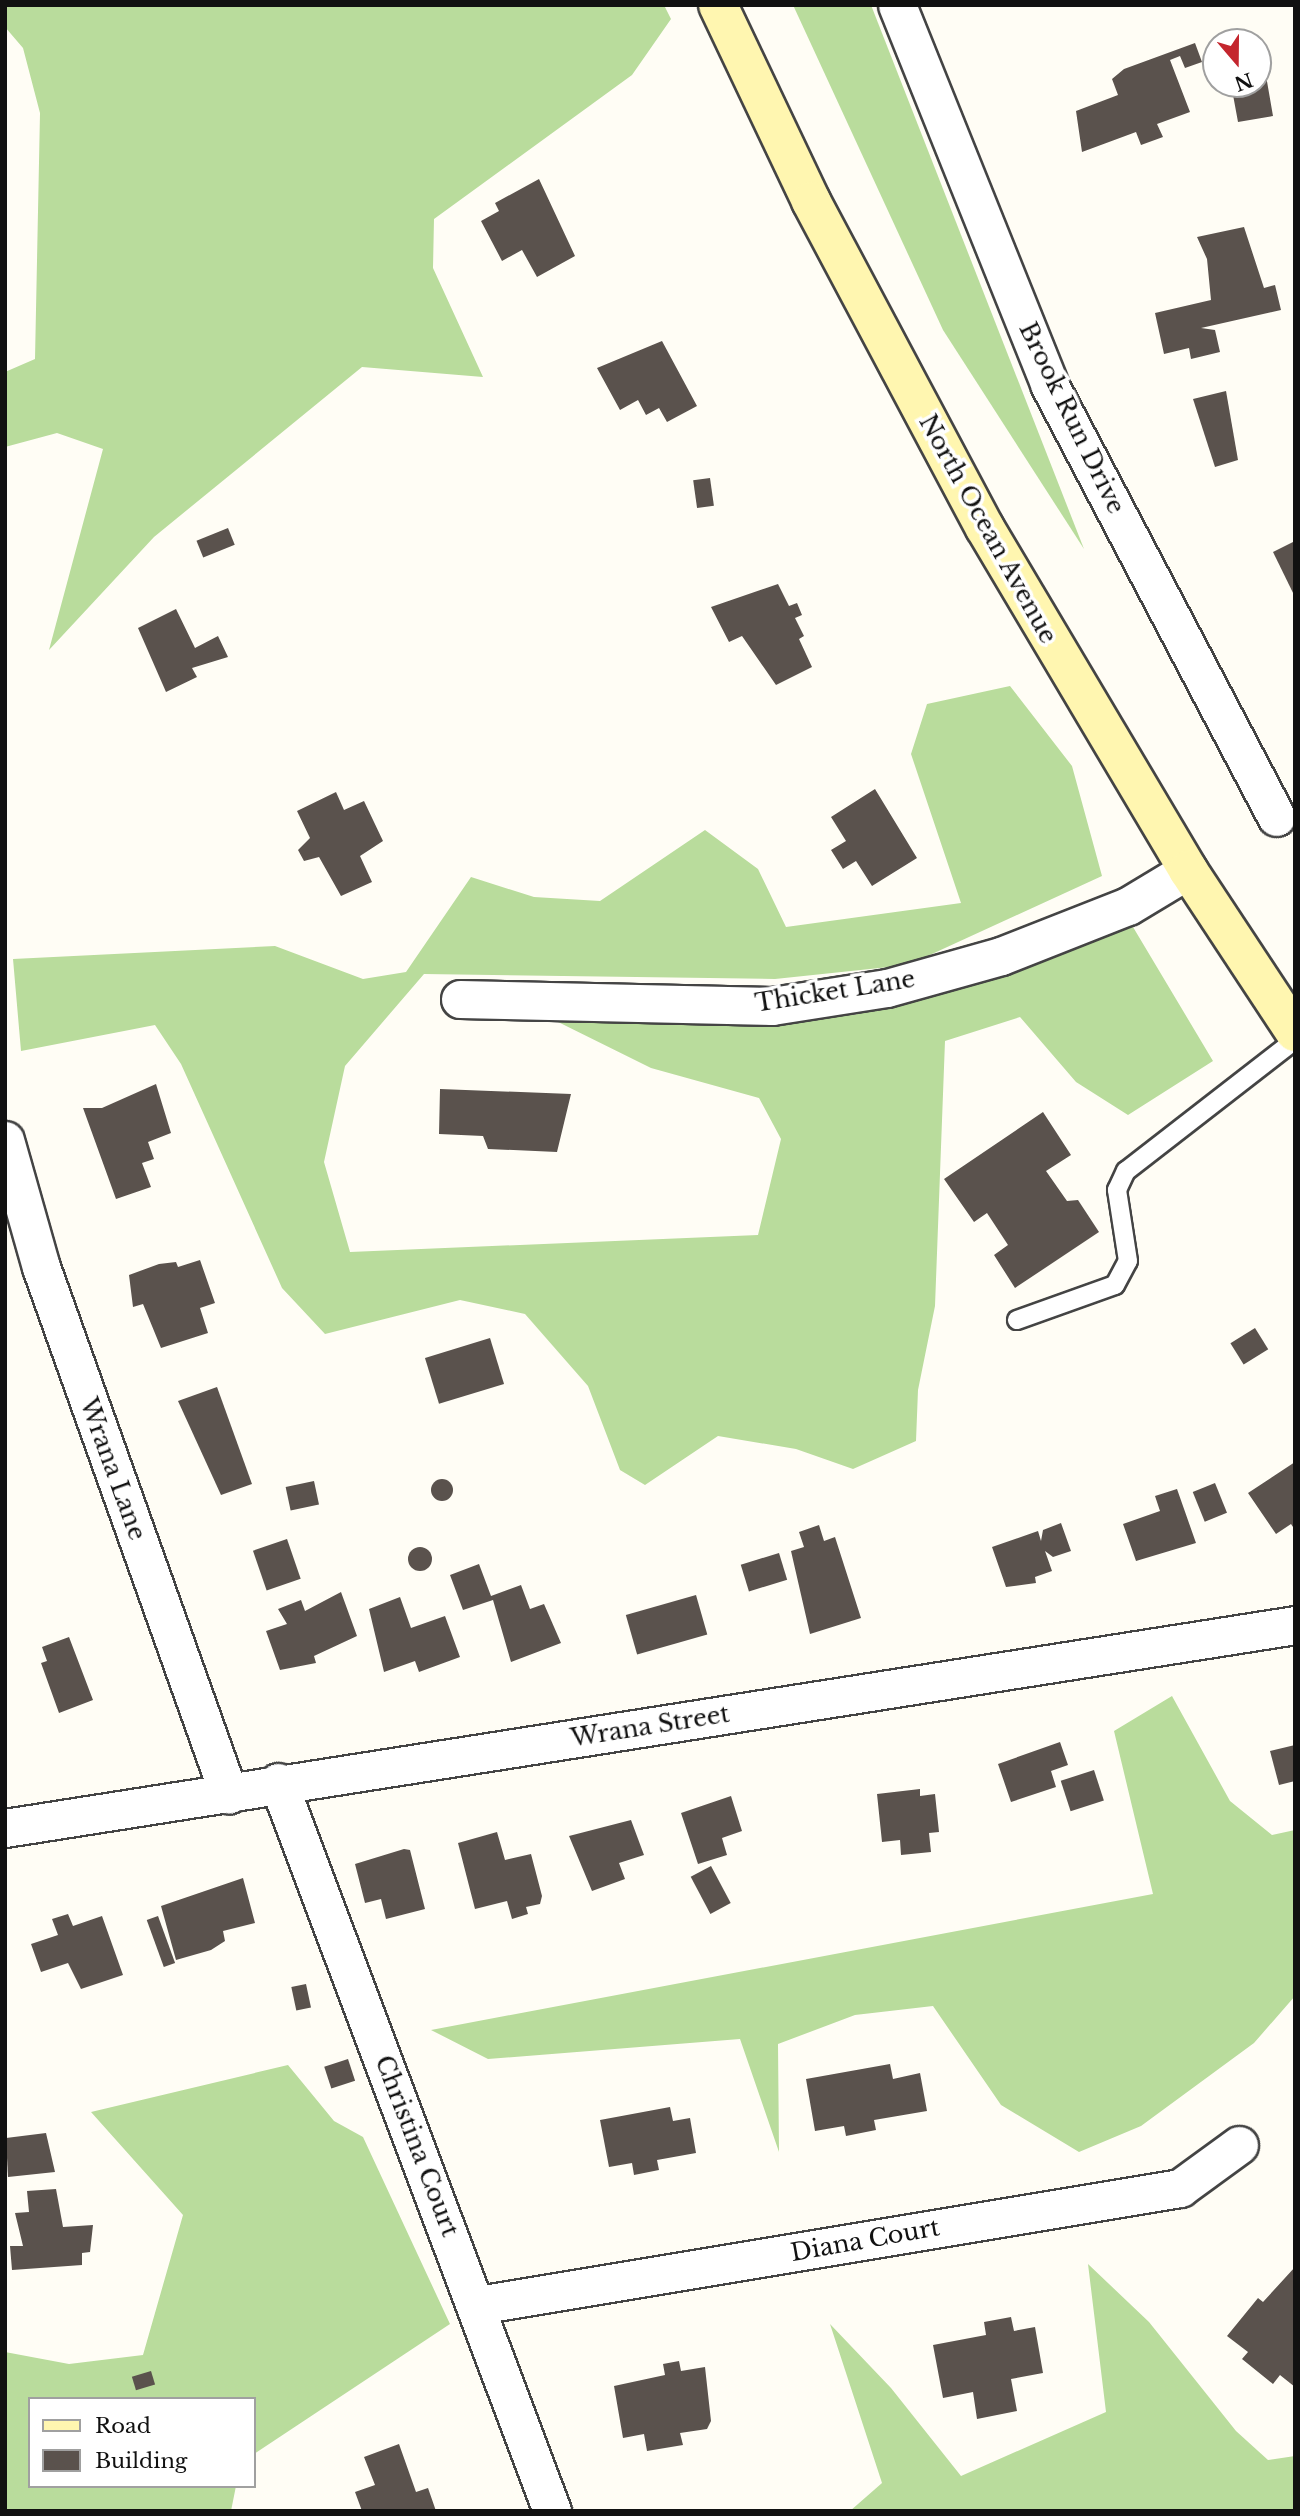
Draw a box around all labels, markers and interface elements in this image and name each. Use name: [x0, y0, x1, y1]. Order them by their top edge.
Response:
north arrow: [1202, 28, 1272, 98]
text: N: [1231, 67, 1256, 95]
street label: Brook Run Drive: [1013, 317, 1131, 519]
street label: North Ocean Avenue: [913, 409, 1063, 649]
street label: Thicket Lane: [753, 964, 917, 1018]
street label: Wrana Lane: [74, 1394, 152, 1544]
street label: Wrana Street: [568, 1699, 732, 1753]
street label: Christina Court: [369, 2051, 465, 2241]
street label: Diana Court: [788, 2213, 942, 2267]
legend: [28, 2397, 256, 2488]
text: Road: [95, 2413, 151, 2439]
text: Building: [95, 2448, 187, 2474]

